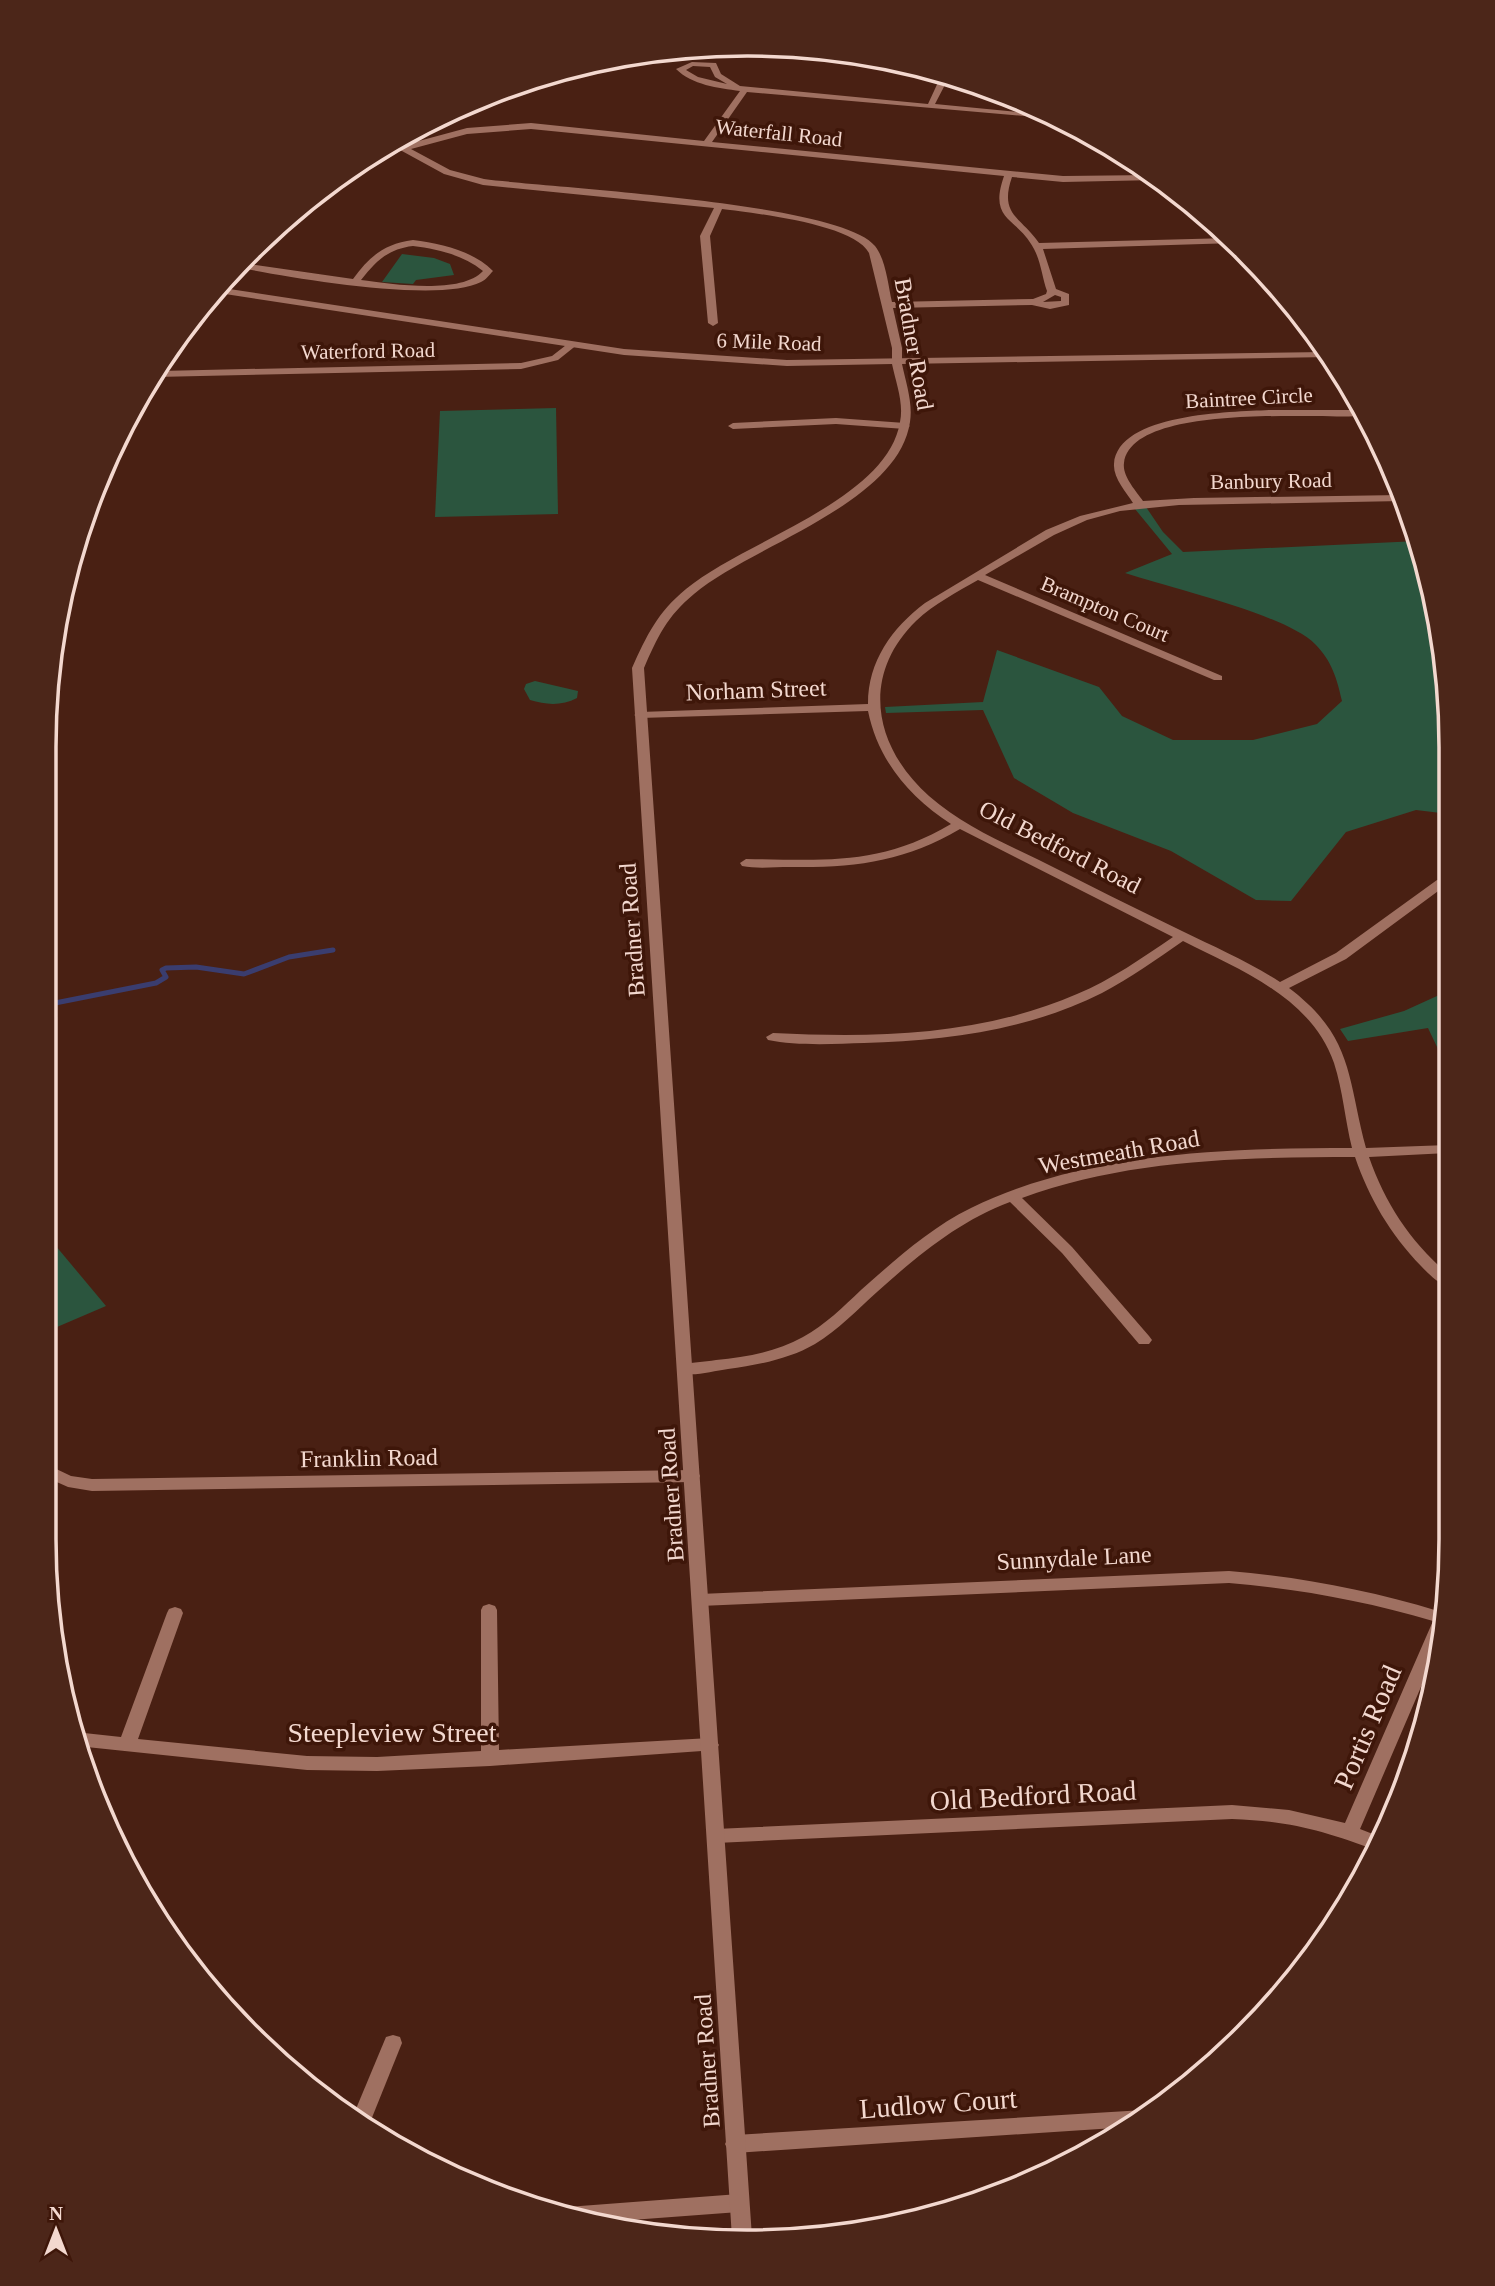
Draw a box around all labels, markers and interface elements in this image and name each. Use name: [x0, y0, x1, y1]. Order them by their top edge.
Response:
street label: Waterfall Road: [715, 114, 844, 152]
street label: Bradner Road: [890, 276, 938, 412]
street label: 6 Mile Road: [716, 328, 822, 356]
street label: Waterford Road: [301, 338, 436, 364]
street label: Baintree Circle: [1185, 383, 1313, 413]
street label: Banbury Road: [1210, 468, 1333, 494]
street label: Brampton Court: [1037, 571, 1173, 647]
street label: Norham Street: [685, 675, 827, 705]
street label: Old Bedford Road: [975, 795, 1145, 899]
street label: Bradner Road: [614, 862, 650, 998]
street label: Westmeath Road: [1037, 1125, 1201, 1179]
street label: Bradner Road: [653, 1427, 689, 1563]
street label: Franklin Road: [300, 1444, 438, 1472]
street label: Sunnydale Lane: [996, 1541, 1152, 1575]
street label: Portis Road: [1328, 1661, 1407, 1794]
street label: Steepleview Street: [287, 1717, 497, 1748]
street label: Old Bedford Road: [929, 1775, 1137, 1816]
street label: Bradner Road: [689, 1993, 725, 2129]
street label: Ludlow Court: [858, 2083, 1018, 2124]
north arrow: [21, 2195, 91, 2265]
text: N: [49, 2203, 63, 2224]

